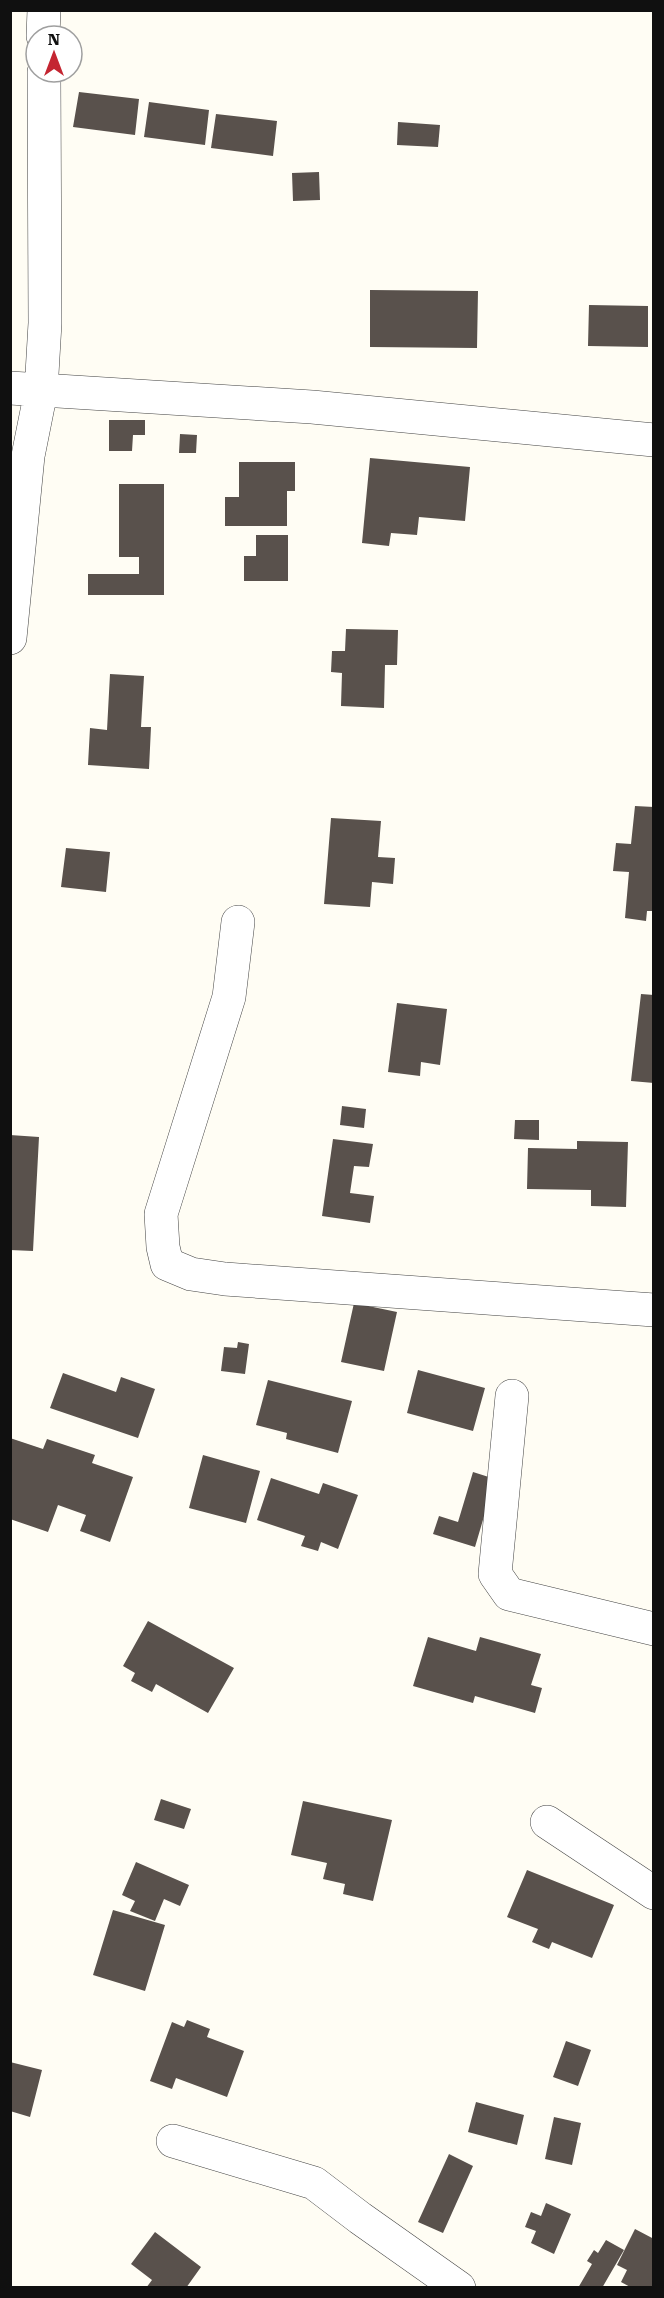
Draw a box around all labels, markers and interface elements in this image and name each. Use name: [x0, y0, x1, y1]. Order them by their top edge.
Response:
north arrow: [24, 24, 84, 84]
text: N: [48, 30, 60, 49]

